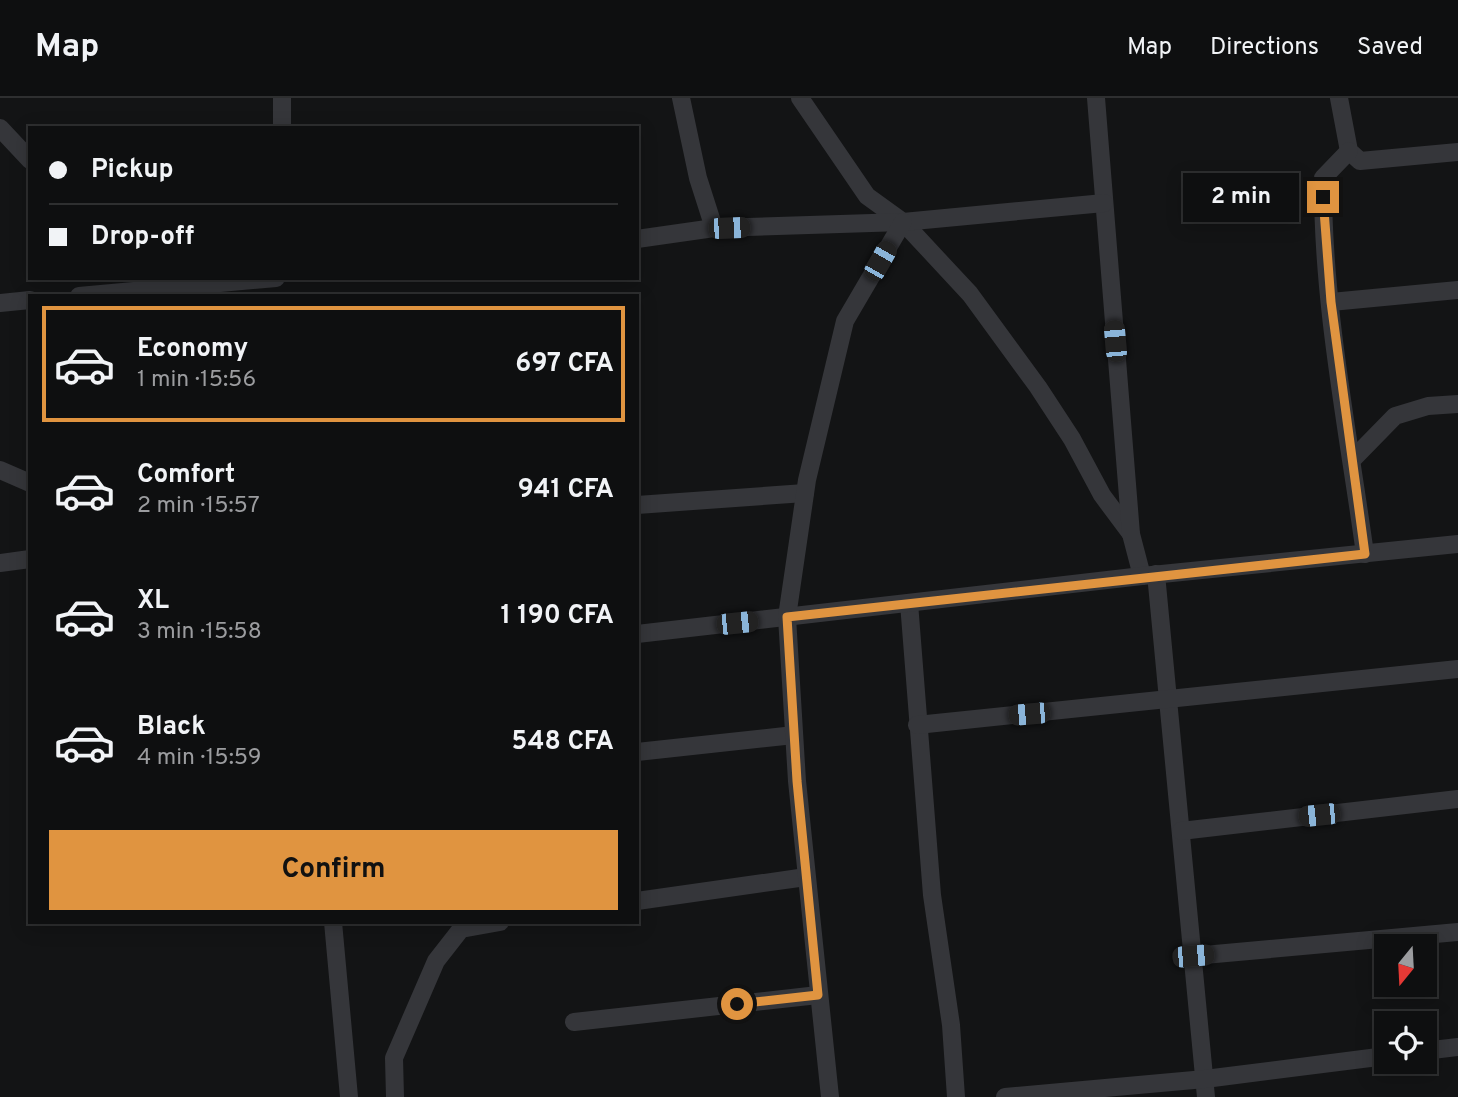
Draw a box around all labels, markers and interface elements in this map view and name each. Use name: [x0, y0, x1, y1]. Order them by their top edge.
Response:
text: Map: [35, 27, 99, 69]
text: Map: [1127, 33, 1172, 63]
text: Directions: [1210, 33, 1319, 63]
text: Saved: [1357, 33, 1423, 63]
text: Pickup: [91, 154, 174, 187]
callout: 2 min: [1183, 172, 1298, 222]
route end: [1307, 181, 1339, 213]
text: 2 min: [1211, 183, 1271, 212]
car: [708, 217, 751, 239]
text: Drop-off: [91, 221, 194, 254]
car: [861, 238, 900, 284]
car: [1103, 319, 1128, 363]
icon: car: [53, 333, 116, 396]
text: Economy: [137, 333, 248, 366]
text: 697 CFA: [515, 348, 614, 381]
text: 1 min · 15:56: [137, 366, 256, 395]
icon: car: [53, 459, 116, 522]
text: Comfort: [137, 459, 235, 492]
text: 941 CFA: [518, 474, 614, 507]
text: 2 min · 15:57: [137, 492, 260, 521]
icon: car: [53, 585, 116, 648]
text: XL: [137, 585, 169, 618]
text: 1 190 CFA: [500, 600, 614, 633]
car: [716, 610, 759, 636]
text: 3 min · 15:58: [137, 618, 262, 647]
car: [1008, 702, 1051, 726]
icon: car: [53, 711, 116, 774]
text: Black: [137, 711, 206, 744]
text: 548 CFA: [511, 726, 614, 759]
text: 4 min · 15:59: [137, 744, 262, 773]
car: [1298, 802, 1341, 828]
button: Confirm: [49, 830, 618, 910]
north arrow: [1374, 934, 1437, 998]
map controls: [1374, 934, 1437, 1074]
car: [1172, 944, 1215, 968]
route start: [721, 988, 753, 1020]
button: locate: [1374, 1011, 1437, 1074]

